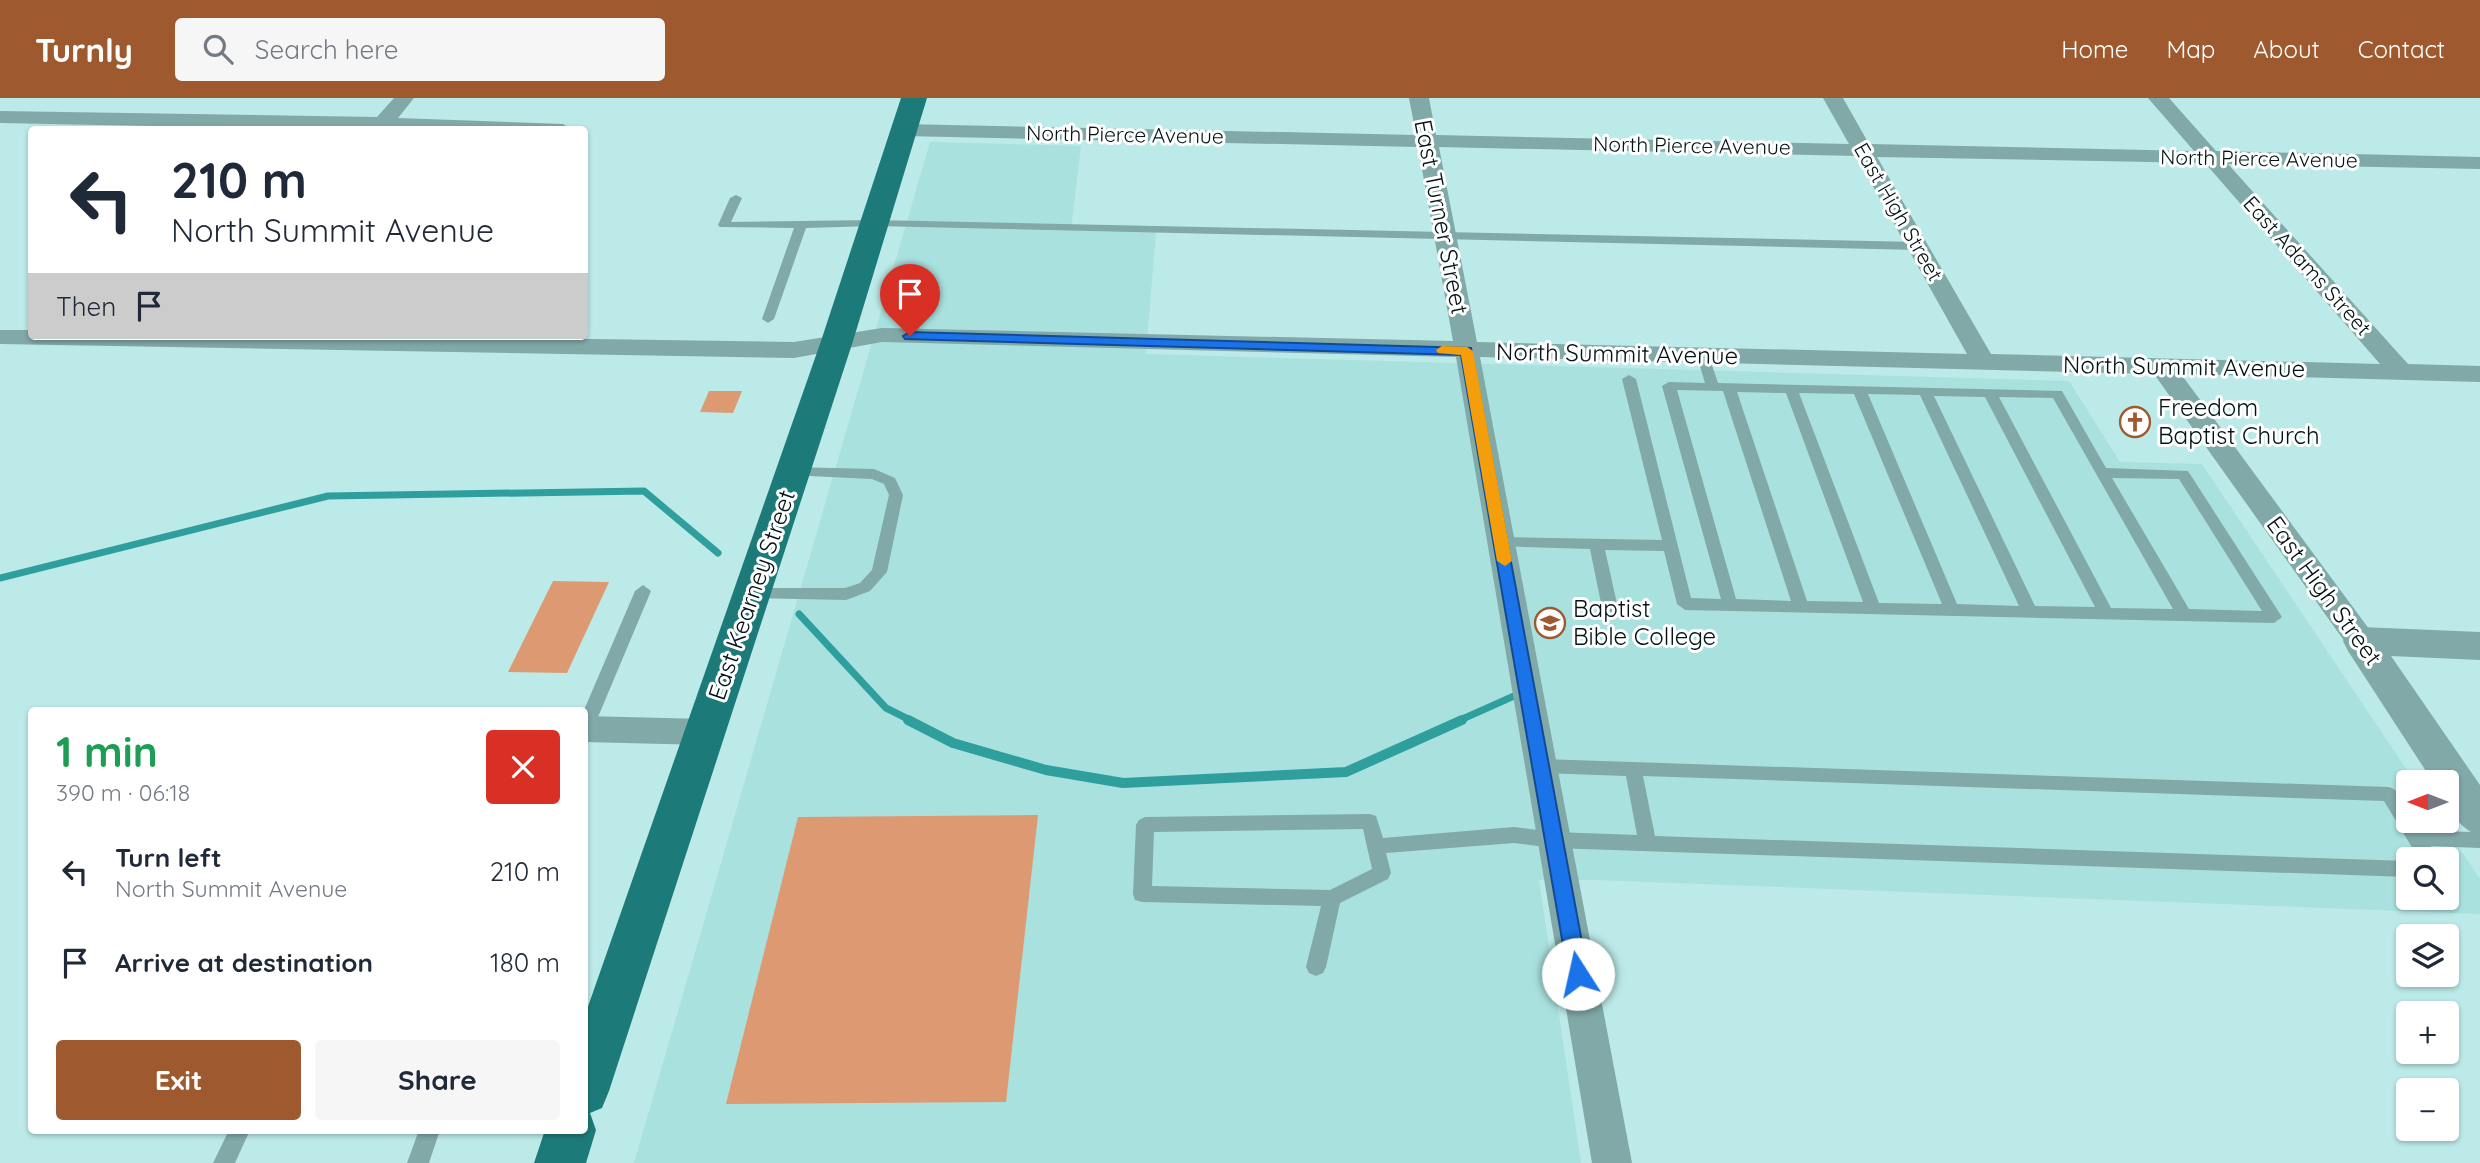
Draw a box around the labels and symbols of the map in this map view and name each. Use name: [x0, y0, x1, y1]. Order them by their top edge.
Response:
street label: East Turner Street: [1408, 117, 1476, 317]
street label: North Pierce Avenue: [1026, 119, 1224, 149]
street label: North Pierce Avenue: [1593, 130, 1791, 160]
street label: East High Street: [1849, 138, 1949, 285]
street label: North Pierce Avenue: [2160, 143, 2358, 173]
street label: East Adams Street: [2238, 190, 2377, 340]
pin: [880, 264, 940, 336]
street label: North Summit Avenue: [1496, 336, 1738, 370]
street label: North Summit Avenue: [2063, 349, 2305, 383]
place label: Freedom Baptist Church: [2158, 392, 2320, 450]
church icon: Freedom Baptist Church: [2118, 405, 2152, 439]
street label: East Kearney Street: [701, 486, 801, 704]
street label: East High Street: [2261, 510, 2389, 671]
place label: Baptist Bible College: [1573, 593, 1716, 651]
school or university icon: Baptist Bible College: [1533, 606, 1567, 640]
north arrow: [2396, 770, 2459, 833]
position arrow: [1541, 937, 1615, 1011]

